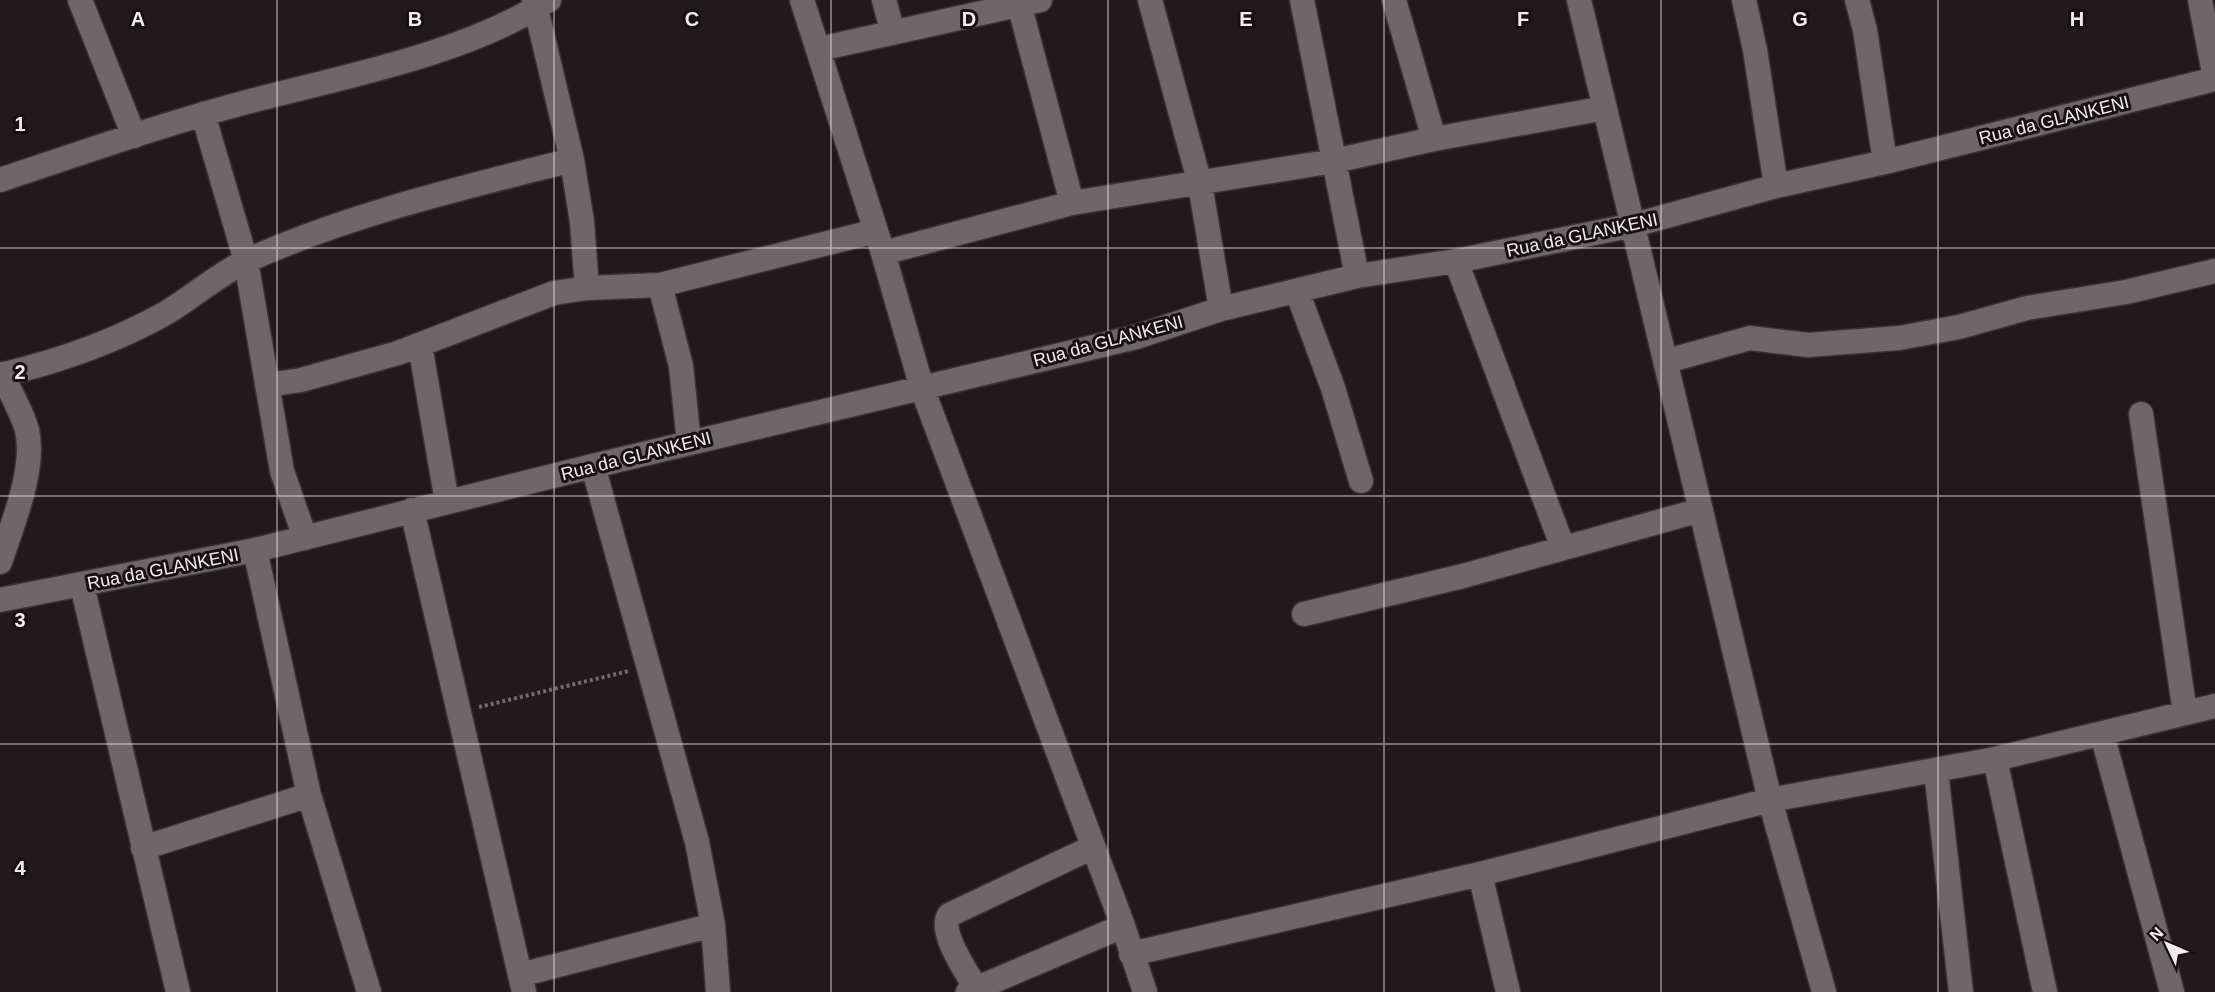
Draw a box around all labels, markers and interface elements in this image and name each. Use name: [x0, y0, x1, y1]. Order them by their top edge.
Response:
text: A: [131, 8, 145, 30]
text: B: [408, 8, 422, 30]
text: C: [685, 8, 699, 30]
text: D: [962, 8, 976, 30]
text: E: [1239, 8, 1253, 30]
text: F: [1517, 8, 1529, 30]
text: G: [1792, 8, 1808, 30]
text: H: [2070, 8, 2084, 30]
street label: Rua da GLANKENI: [1977, 92, 2131, 148]
text: 1: [14, 113, 26, 135]
street label: Rua da GLANKENI: [1505, 209, 1659, 261]
street label: Rua da GLANKENI: [1031, 311, 1185, 371]
text: 2: [14, 361, 26, 383]
street label: Rua da GLANKENI: [559, 428, 713, 484]
street label: Rua da GLANKENI: [85, 544, 241, 594]
text: 3: [14, 609, 26, 631]
text: 4: [14, 857, 26, 879]
north arrow: [2137, 914, 2197, 974]
text: N: [2146, 924, 2167, 944]

